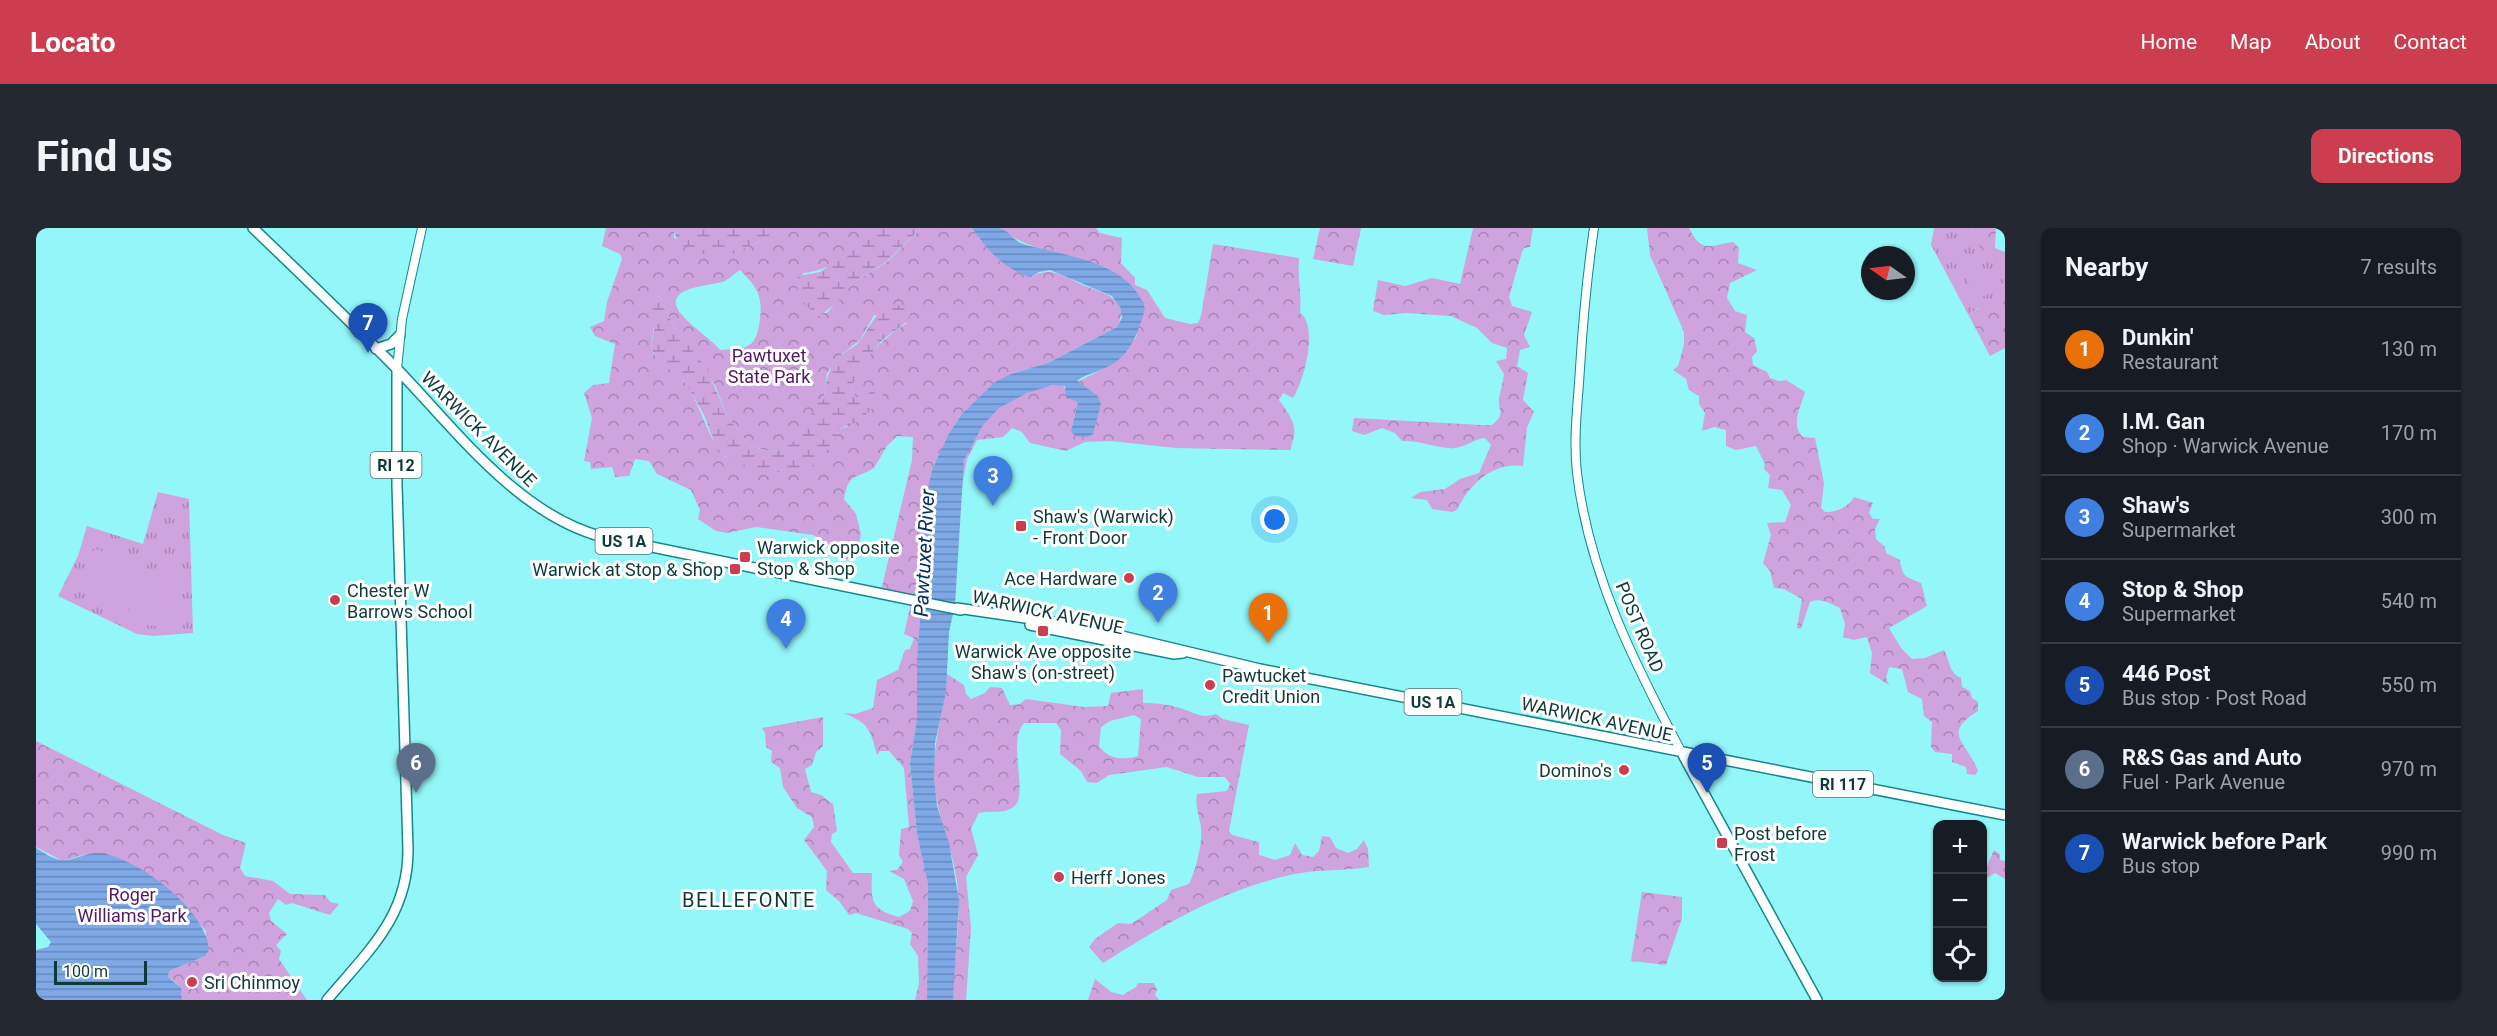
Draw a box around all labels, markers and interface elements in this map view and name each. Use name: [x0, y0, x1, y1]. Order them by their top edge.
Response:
text: Locato: [30, 26, 115, 59]
text: Home: [2141, 30, 2197, 54]
text: Map: [2230, 30, 2272, 54]
text: About: [2305, 30, 2361, 54]
text: Contact: [2394, 30, 2467, 54]
button: Directions: [2311, 129, 2461, 183]
text: Find us: [36, 132, 173, 181]
north arrow: [1861, 246, 1915, 300]
text: Nearby: [2065, 252, 2148, 282]
text: 7 results: [2361, 255, 2437, 279]
pin: 7: [348, 304, 388, 353]
text: Dunkin': [2122, 325, 2193, 350]
text: 1: [2079, 337, 2090, 361]
text: 130 m: [2381, 337, 2437, 361]
park label: Pawtuxet State Park: [728, 345, 811, 387]
text: Restaurant: [2122, 350, 2219, 374]
street label: WARWICK AVENUE: [417, 367, 541, 491]
text: I.M. Gan: [2122, 409, 2205, 434]
text: 2: [2079, 421, 2090, 445]
text: 170 m: [2381, 421, 2437, 445]
text: Shop · Warwick Avenue: [2122, 434, 2329, 458]
road number: RI 12: [370, 452, 422, 478]
pin: 3: [974, 456, 1012, 506]
water label: Pawtuxet River: [909, 487, 939, 618]
text: Shaw's: [2122, 493, 2190, 518]
your location: [1260, 505, 1289, 534]
text: 3: [2079, 505, 2090, 529]
text: 300 m: [2381, 505, 2437, 529]
place label: Shaw's (Warwick) - Front Door: [1033, 506, 1174, 548]
text: Supermarket: [2122, 518, 2236, 542]
marker: Shaw's (Warwick) - Front Door: [1014, 519, 1028, 533]
road number: US 1A: [596, 528, 652, 554]
place label: Warwick opposite Stop & Shop: [757, 537, 899, 579]
marker: Warwick opposite Stop & Shop: [738, 550, 752, 564]
place label: Warwick at Stop & Shop: [532, 559, 723, 580]
marker: Warwick at Stop & Shop: [728, 562, 742, 576]
place label: Ace Hardware: [1004, 568, 1117, 589]
marker: Ace Hardware: [1122, 571, 1136, 585]
pin: 2: [1138, 574, 1178, 623]
text: Stop & Shop: [2122, 577, 2244, 602]
street label: POST ROAD: [1612, 579, 1668, 675]
place label: Chester W Barrows School: [347, 580, 473, 622]
street label: WARWICK AVENUE: [970, 586, 1126, 638]
text: 4: [2079, 589, 2090, 613]
text: 540 m: [2381, 589, 2437, 613]
marker: Chester W Barrows School: [328, 593, 342, 607]
pin: 1: [1248, 594, 1288, 643]
pin: 4: [766, 600, 806, 649]
text: Supermarket: [2122, 602, 2236, 626]
marker: Warwick Ave opposite Shaw's (on-street): [1036, 624, 1050, 638]
place label: Warwick Ave opposite Shaw's (on-street): [955, 641, 1131, 684]
text: 446 Post: [2122, 661, 2211, 686]
place label: Pawtucket Credit Union: [1222, 665, 1320, 707]
text: 5: [2079, 673, 2090, 697]
text: 550 m: [2381, 673, 2437, 697]
marker: Pawtucket Credit Union: [1203, 678, 1217, 692]
text: Bus stop · Post Road: [2122, 686, 2307, 710]
road number: US 1A: [1404, 689, 1462, 715]
street label: WARWICK AVENUE: [1519, 693, 1675, 745]
pin: 6: [396, 744, 436, 793]
pin: 5: [1688, 744, 1726, 793]
text: R&S Gas and Auto: [2122, 745, 2302, 770]
text: 6: [2079, 757, 2090, 781]
text: 970 m: [2381, 757, 2437, 781]
place label: Domino's: [1539, 760, 1612, 781]
marker: Domino's: [1617, 763, 1631, 777]
text: Fuel · Park Avenue: [2122, 770, 2285, 794]
road number: RI 117: [1813, 771, 1873, 797]
map controls: [1933, 820, 1987, 982]
button: +: [1933, 820, 1987, 874]
place label: Post before Frost: [1734, 823, 1827, 865]
text: Warwick before Park: [2122, 829, 2327, 854]
marker: Post before Frost: [1715, 836, 1729, 850]
text: 7: [2079, 841, 2090, 865]
text: 990 m: [2381, 841, 2437, 865]
text: Bus stop: [2122, 854, 2200, 878]
place label: Herff Jones: [1071, 867, 1166, 888]
marker: Herff Jones: [1052, 870, 1066, 884]
button: −: [1933, 874, 1987, 928]
park label: Roger Williams Park: [77, 884, 187, 926]
district label: BELLEFONTE: [682, 888, 816, 912]
button: locate: [1933, 928, 1987, 982]
scale bar: [54, 958, 147, 986]
text: 100 m: [63, 962, 108, 981]
place label: Sri Chinmoy: [204, 972, 300, 993]
marker: Sri Chinmoy: [185, 975, 199, 989]

